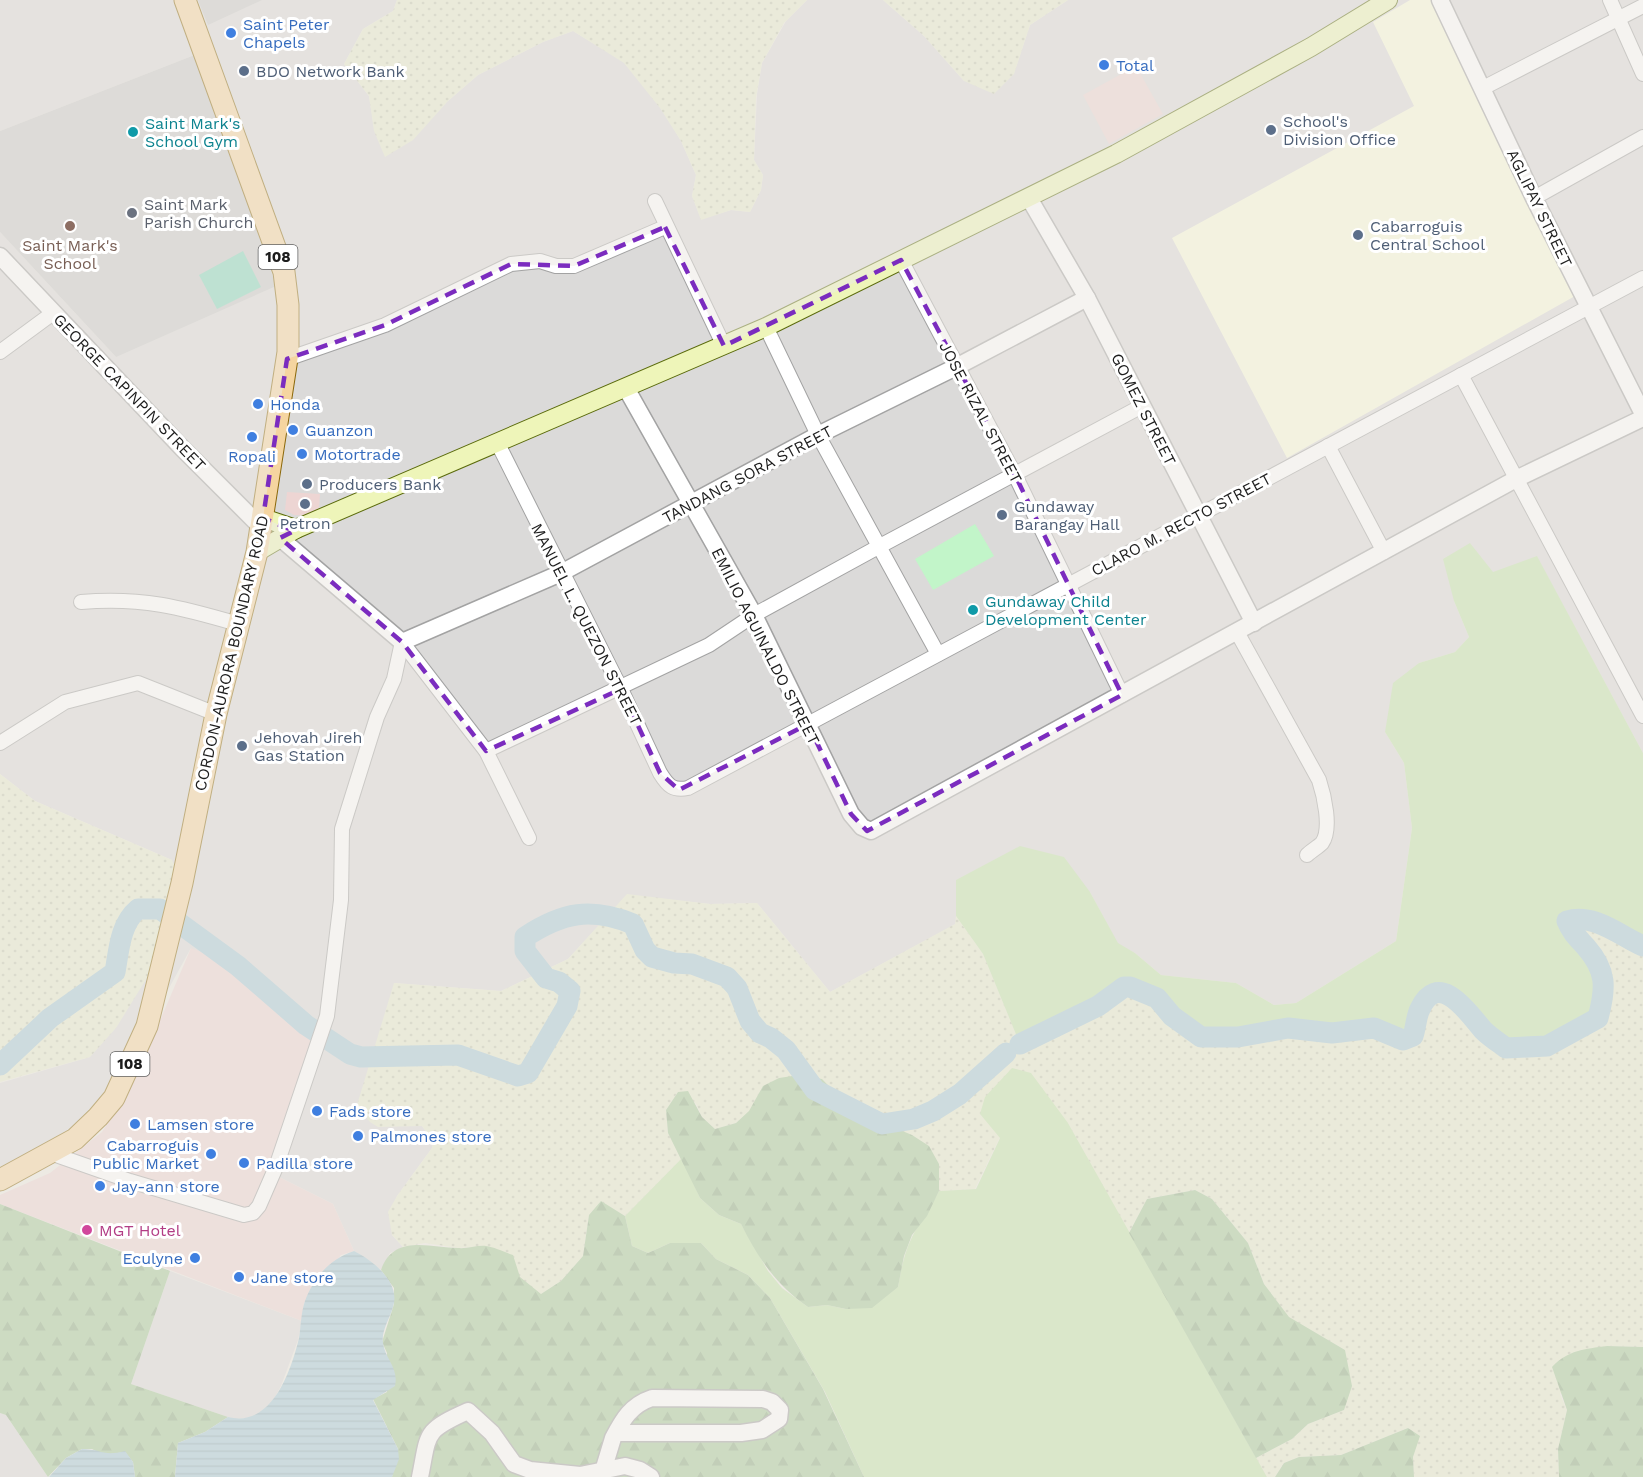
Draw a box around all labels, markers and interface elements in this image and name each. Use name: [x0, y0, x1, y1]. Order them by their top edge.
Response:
place label: Saint Peter Chapels: [243, 15, 330, 52]
marker: Saint Peter Chapels: [224, 26, 238, 40]
place label: Total: [1116, 56, 1154, 75]
marker: Total: [1097, 58, 1111, 72]
place label: BDO Network Bank: [256, 62, 405, 81]
marker: BDO Network Bank: [237, 64, 251, 78]
place label: School's Division Office: [1283, 112, 1396, 149]
place label: Saint Mark's School Gym: [145, 114, 241, 151]
marker: School's Division Office: [1264, 123, 1278, 137]
marker: Saint Mark's School Gym: [126, 125, 140, 139]
street label: AGLIPAY STREET: [1503, 146, 1576, 271]
place label: Saint Mark Parish Church: [144, 195, 253, 232]
marker: Saint Mark Parish Church: [125, 206, 139, 220]
place label: Cabarroguis Central School: [1370, 217, 1485, 254]
marker: Saint Mark's School: [63, 219, 77, 233]
marker: Cabarroguis Central School: [1351, 228, 1365, 242]
place label: Saint Mark's School: [22, 236, 118, 273]
road number: 108: [258, 245, 298, 269]
street label: GEORGE CAPINPIN STREET: [50, 310, 210, 475]
street label: JOSE RIZAL STREET: [935, 338, 1026, 487]
street label: GOMEZ STREET: [1107, 350, 1180, 469]
place label: Honda: [270, 395, 320, 414]
marker: Honda: [251, 397, 265, 411]
place label: Guanzon: [305, 421, 373, 440]
street label: TANDANG SORA STREET: [659, 421, 836, 527]
marker: Guanzon: [286, 423, 300, 437]
marker: Ropali: [245, 430, 259, 444]
place label: Motortrade: [314, 445, 401, 464]
place label: Ropali: [228, 447, 276, 466]
marker: Motortrade: [295, 447, 309, 461]
street label: CLARO M. RECTO STREET: [1088, 469, 1275, 580]
place label: Producers Bank: [319, 475, 441, 494]
marker: Producers Bank: [300, 477, 314, 491]
marker: Petron: [298, 497, 312, 511]
place label: Gundaway Barangay Hall: [1014, 497, 1120, 534]
marker: Gundaway Barangay Hall: [995, 508, 1009, 522]
street label: CORDON-AURORA BOUNDARY ROAD: [190, 513, 273, 793]
place label: Petron: [279, 514, 331, 533]
street label: MANUEL L. QUEZON STREET: [527, 520, 646, 729]
street label: EMILIO AGUINALDO STREET: [707, 545, 824, 748]
place label: Gundaway Child Development Center: [985, 592, 1147, 629]
marker: Gundaway Child Development Center: [966, 603, 980, 617]
place label: Jehovah Jireh Gas Station: [254, 728, 362, 765]
marker: Jehovah Jireh Gas Station: [235, 739, 249, 753]
road number: 108: [110, 1052, 150, 1076]
place label: Fads store: [329, 1102, 411, 1121]
marker: Fads store: [310, 1104, 324, 1118]
place label: Lamsen store: [147, 1115, 254, 1134]
marker: Lamsen store: [128, 1117, 142, 1131]
place label: Palmones store: [370, 1127, 492, 1146]
marker: Palmones store: [351, 1129, 365, 1143]
place label: Cabarroguis Public Market: [92, 1136, 199, 1173]
marker: Cabarroguis Public Market: [204, 1147, 218, 1161]
place label: Padilla store: [256, 1154, 353, 1173]
marker: Padilla store: [237, 1156, 251, 1170]
place label: Jay-ann store: [112, 1177, 220, 1196]
marker: Jay-ann store: [93, 1179, 107, 1193]
place label: MGT Hotel: [99, 1221, 181, 1240]
marker: MGT Hotel: [80, 1223, 94, 1237]
place label: Eculyne: [122, 1249, 183, 1268]
marker: Eculyne: [188, 1251, 202, 1265]
place label: Jane store: [251, 1268, 334, 1287]
marker: Jane store: [232, 1270, 246, 1284]

